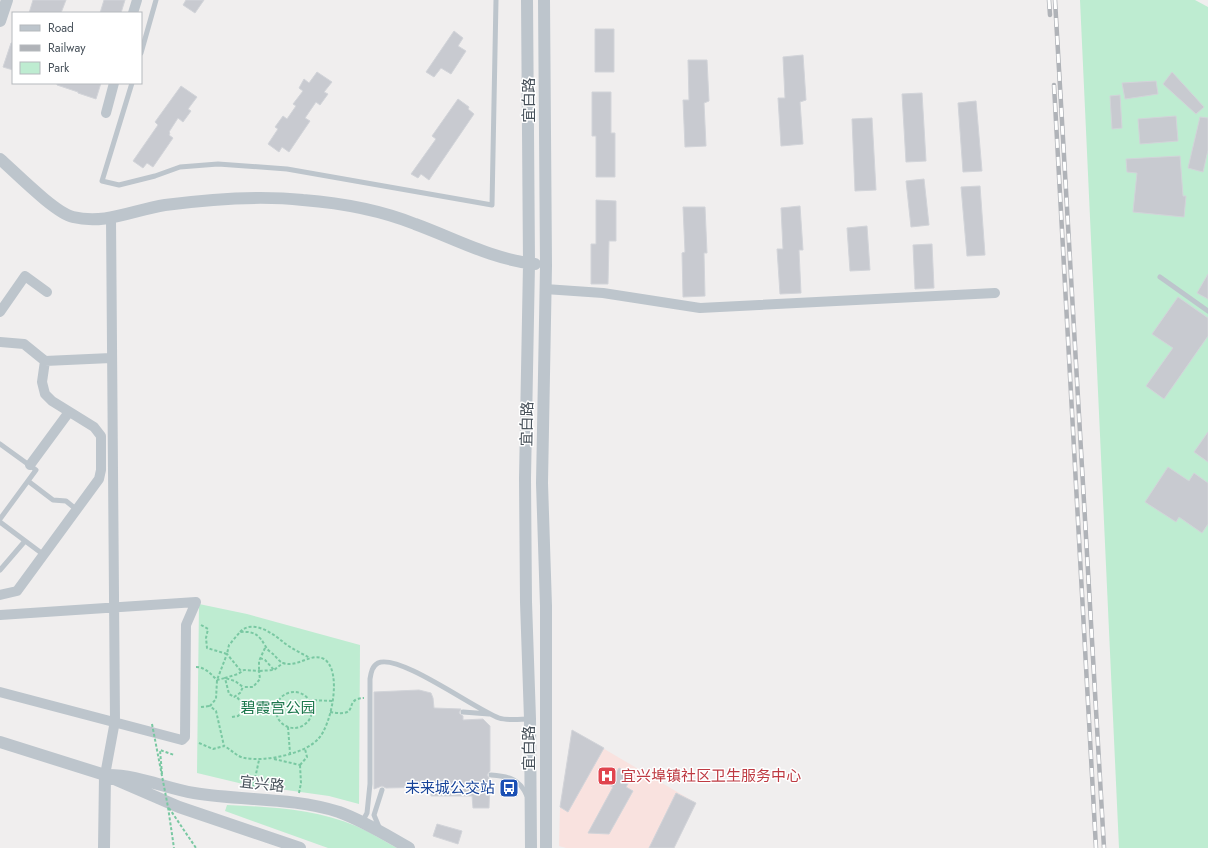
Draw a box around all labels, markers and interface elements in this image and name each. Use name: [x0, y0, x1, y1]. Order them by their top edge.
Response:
legend: [12, 12, 142, 84]
text: Road: [48, 19, 74, 37]
text: Railway: [48, 39, 86, 57]
text: Park: [48, 59, 70, 77]
street label: 宜白路: [518, 77, 540, 123]
street label: 宜白路: [516, 401, 538, 447]
park label: 碧霞宫公园: [240, 697, 316, 719]
street label: 宜白路: [518, 725, 540, 771]
hospital icon: 宜兴埠镇社区卫生服务中心: [596, 765, 618, 787]
place label: 宜兴埠镇社区卫生服务中心: [621, 765, 801, 787]
street label: 宜兴路: [238, 771, 286, 797]
place label: 未来城公交站: [405, 777, 495, 799]
bus stop icon: 未来城公交站: [498, 777, 520, 799]

